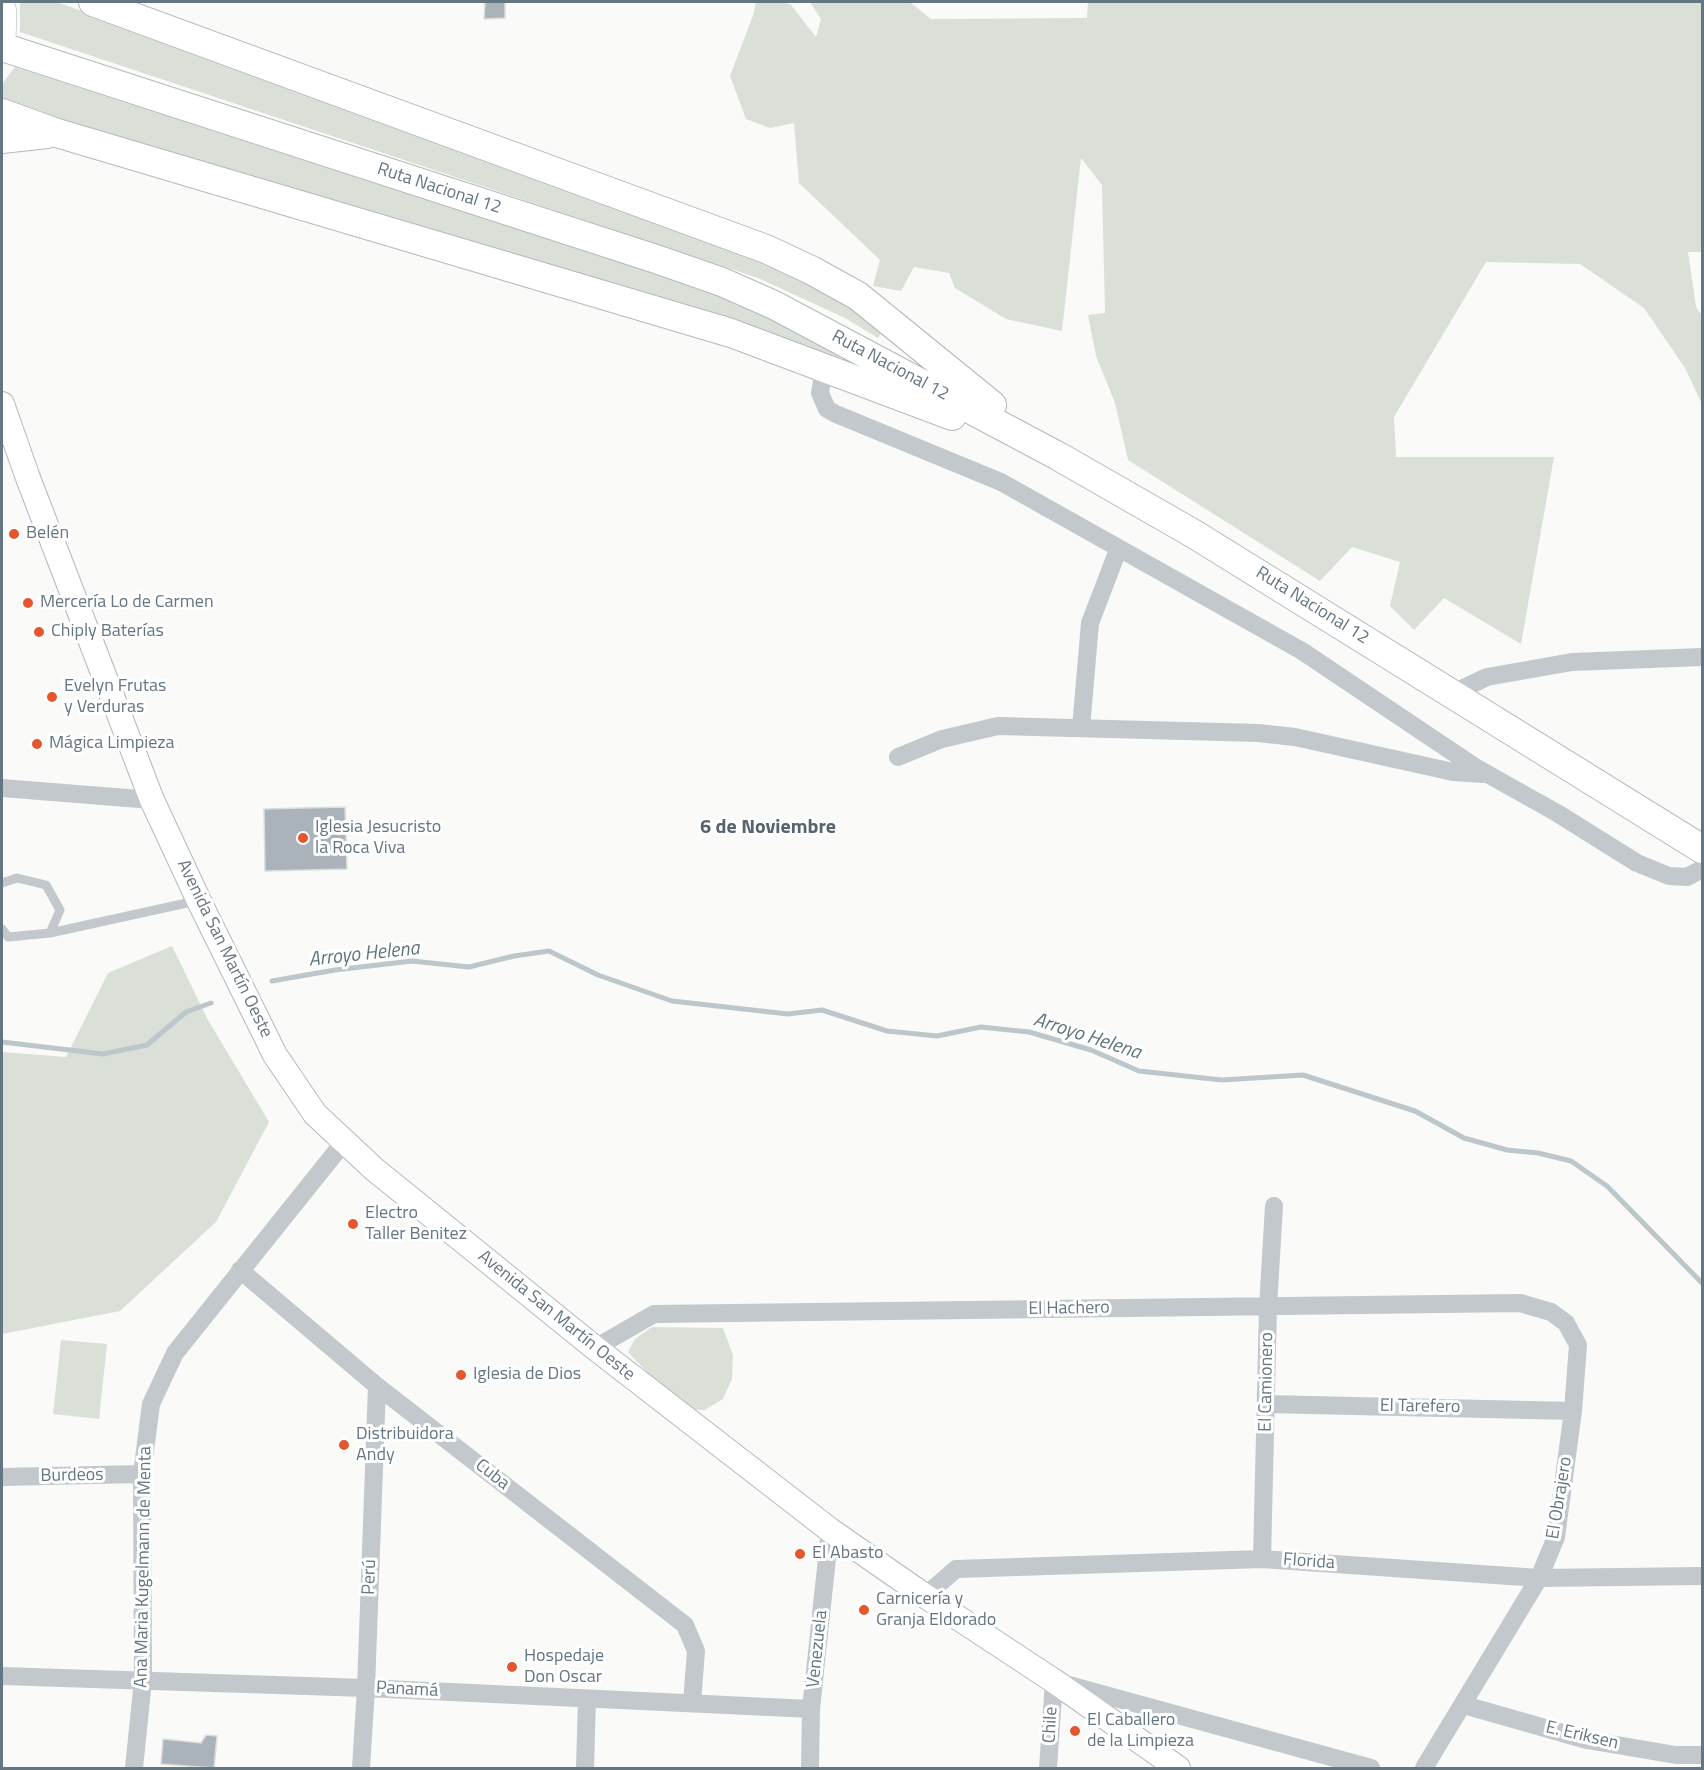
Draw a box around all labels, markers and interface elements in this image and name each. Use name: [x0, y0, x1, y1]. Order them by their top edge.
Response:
street label: Ruta Nacional 12: [374, 159, 504, 219]
street label: Ruta Nacional 12: [828, 326, 952, 406]
place label: Belén: [26, 523, 69, 545]
marker: Belén: [7, 527, 21, 541]
street label: Ruta Nacional 12: [1251, 563, 1373, 649]
place label: Mercería Lo de Carmen: [40, 592, 214, 614]
marker: Mercería Lo de Carmen: [21, 596, 35, 610]
place label: Chiply Baterías: [51, 621, 164, 643]
marker: Chiply Baterías: [32, 625, 46, 639]
place label: Evelyn Frutas y Verduras: [64, 676, 166, 718]
marker: Evelyn Frutas y Verduras: [45, 690, 59, 704]
place label: Mágica Limpieza: [49, 733, 174, 755]
marker: Mágica Limpieza: [30, 737, 44, 751]
district label: 6 de Noviembre: [700, 816, 836, 840]
place label: Iglesia Jesucristo la Roca Viva: [315, 817, 441, 860]
marker: Iglesia Jesucristo la Roca Viva: [296, 831, 310, 845]
street label: Avenida San Martín Oeste: [171, 856, 277, 1042]
water label: Arroyo Helena: [307, 937, 421, 973]
water label: Arroyo Helena: [1030, 1008, 1144, 1066]
place label: Electro Taller Benitez: [365, 1203, 467, 1246]
marker: Electro Taller Benitez: [346, 1217, 360, 1231]
street label: Avenida San Martín Oeste: [473, 1246, 639, 1386]
street label: El Hachero: [1028, 1297, 1110, 1321]
street label: El Camionero: [1255, 1332, 1279, 1432]
place label: Iglesia de Dios: [473, 1364, 581, 1386]
marker: Iglesia de Dios: [454, 1368, 468, 1382]
street label: El Tarefero: [1380, 1395, 1460, 1419]
place label: Distribuidora Andy: [356, 1424, 454, 1466]
marker: Distribuidora Andy: [337, 1438, 351, 1452]
street label: Ana Maria Kugelmann de Menta: [131, 1446, 157, 1688]
street label: Cuba: [471, 1455, 513, 1495]
street label: El Obrajero: [1543, 1455, 1577, 1541]
street label: Burdeos: [40, 1465, 104, 1487]
place label: El Abasto: [812, 1543, 883, 1565]
marker: El Abasto: [793, 1547, 807, 1561]
street label: Florida: [1282, 1549, 1336, 1575]
street label: Perú: [359, 1559, 381, 1595]
place label: Carnicería y Granja Eldorado: [876, 1589, 996, 1632]
marker: Carnicería y Granja Eldorado: [857, 1603, 871, 1617]
street label: Venezuela: [803, 1609, 833, 1689]
place label: Hospedaje Don Oscar: [524, 1646, 604, 1688]
marker: Hospedaje Don Oscar: [505, 1660, 519, 1674]
street label: Panamá: [375, 1678, 439, 1702]
street label: Chile: [1039, 1706, 1063, 1744]
place label: El Caballero de la Limpieza: [1087, 1710, 1194, 1752]
street label: E. Eriksen: [1544, 1717, 1620, 1755]
marker: El Caballero de la Limpieza: [1068, 1724, 1082, 1738]

